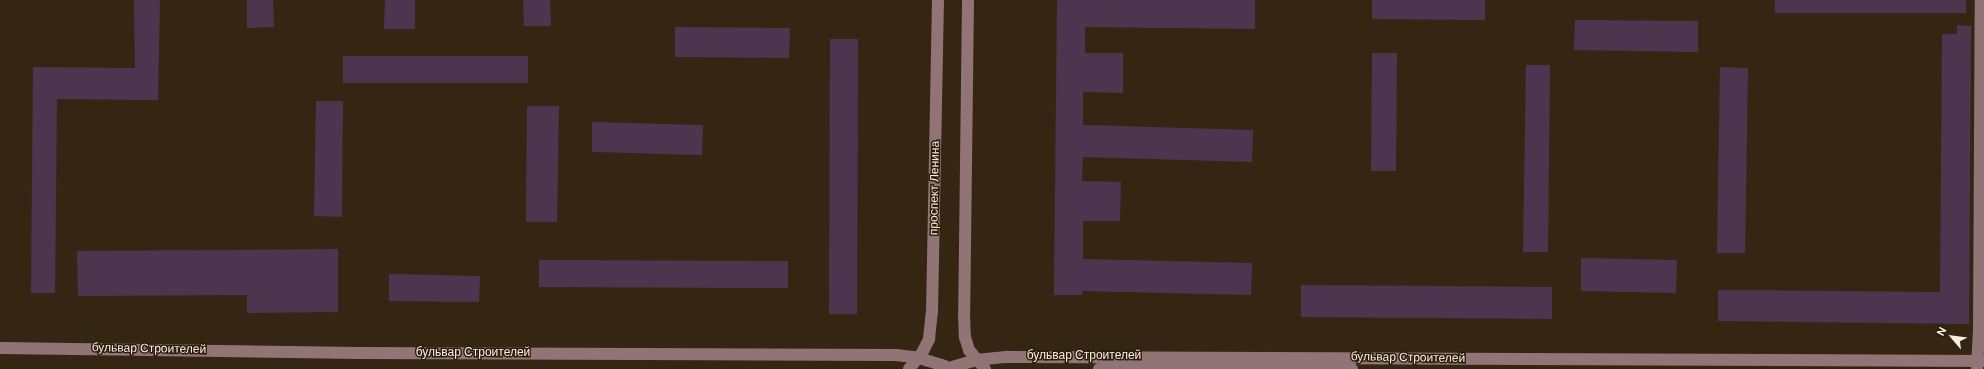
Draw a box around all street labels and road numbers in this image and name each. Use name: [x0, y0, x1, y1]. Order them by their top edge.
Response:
street label: проспект Ленина: [927, 141, 943, 235]
street label: бульвар Строителей: [92, 341, 206, 357]
street label: бульвар Строителей: [416, 346, 530, 360]
street label: бульвар Строителей: [1027, 349, 1141, 363]
street label: бульвар Строителей: [1351, 350, 1465, 366]

